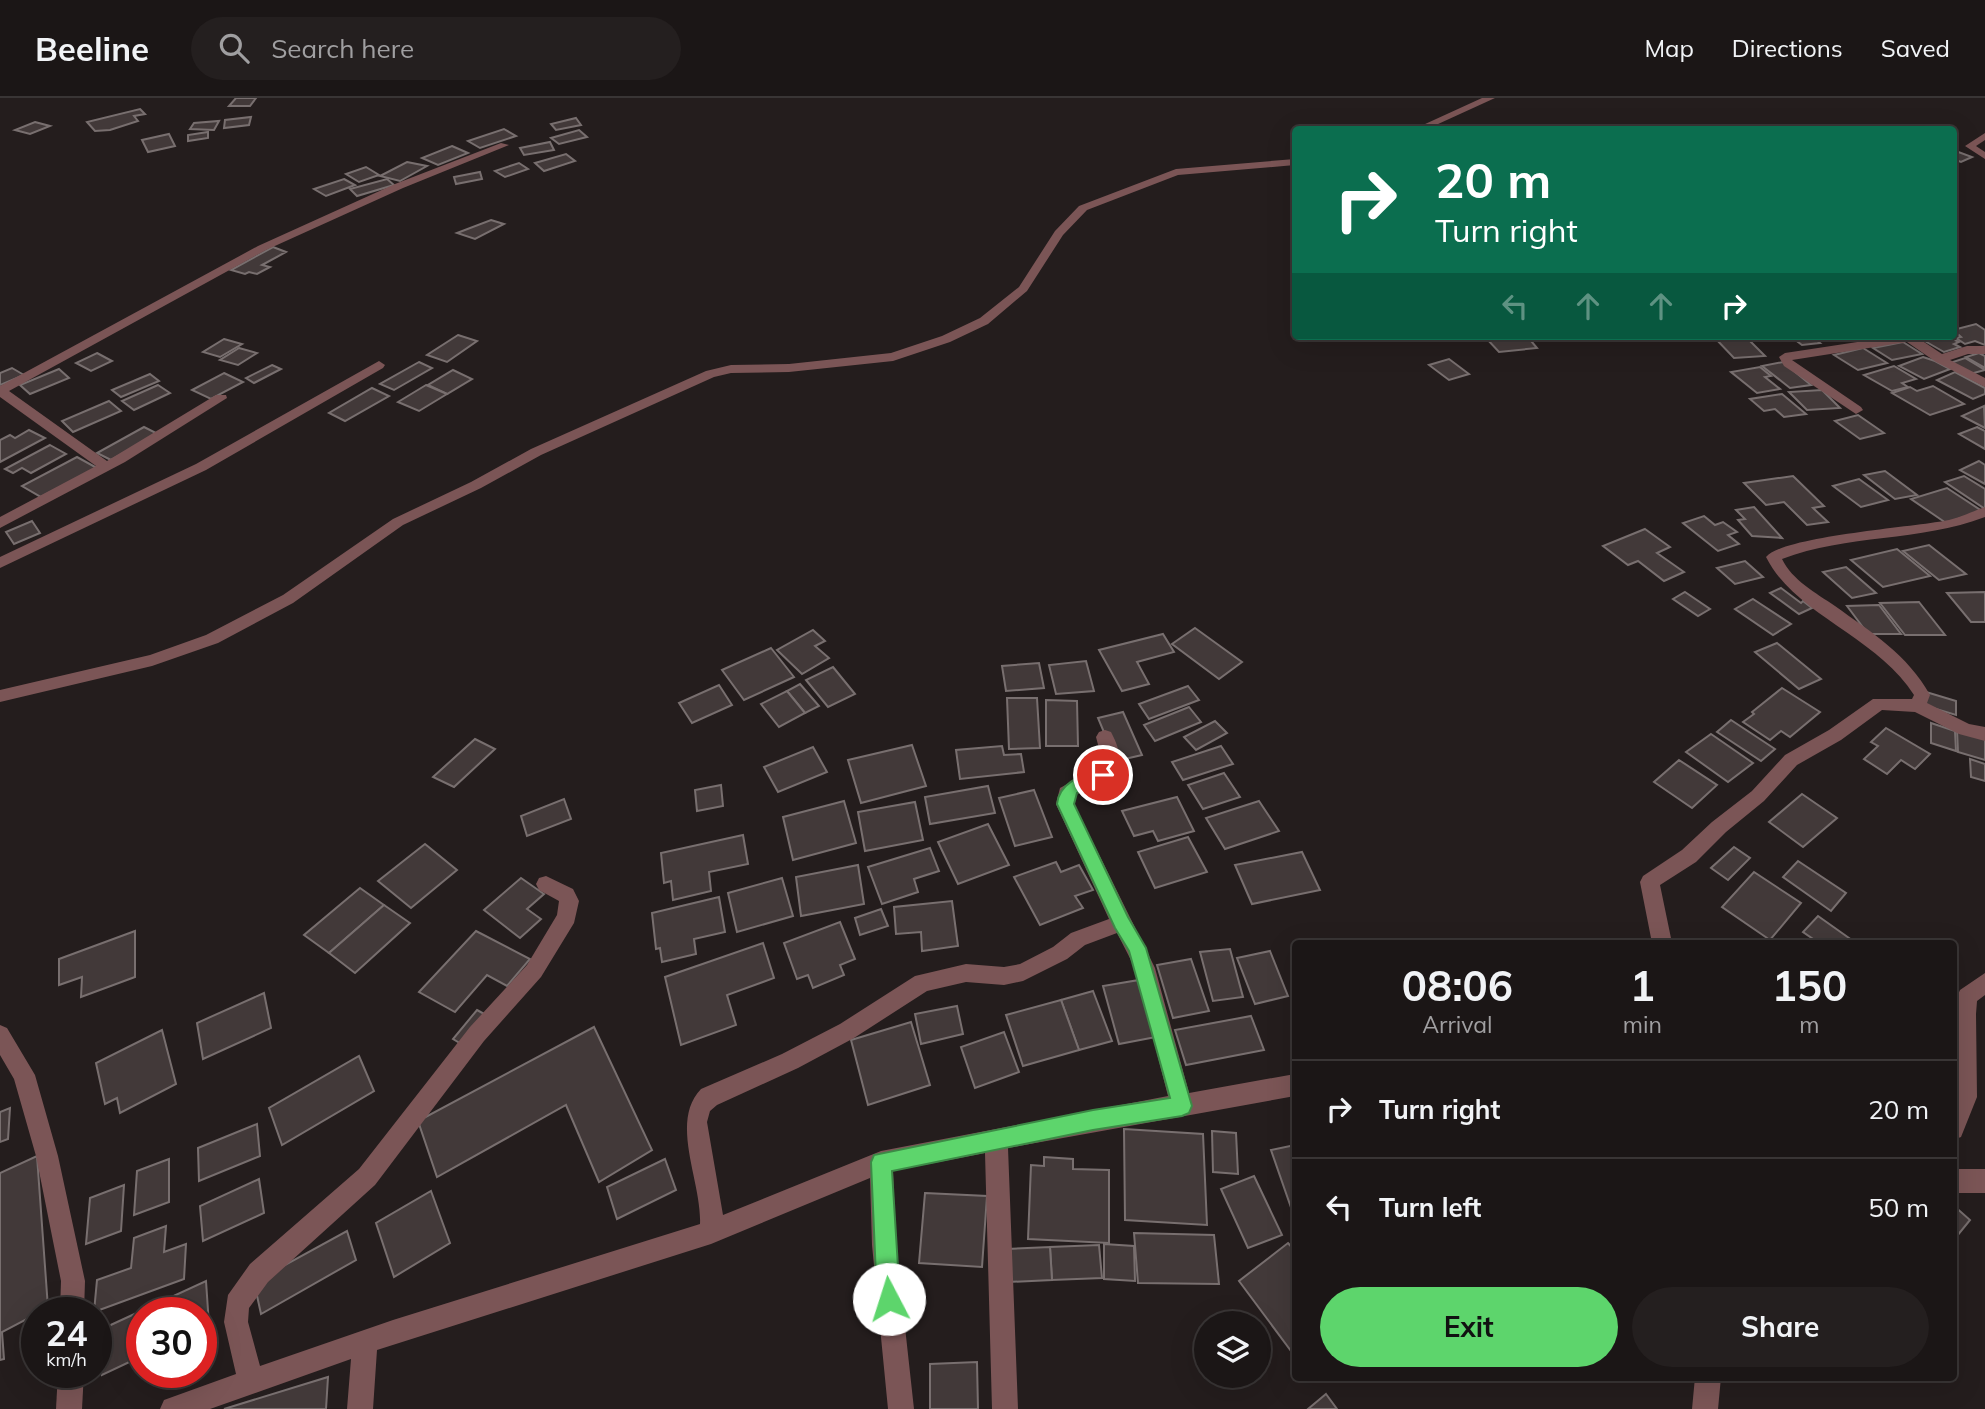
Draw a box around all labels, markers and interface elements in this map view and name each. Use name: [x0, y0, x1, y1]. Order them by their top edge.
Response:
search box: [191, 17, 681, 80]
text: Beeline: [35, 28, 149, 69]
icon: search: [215, 29, 253, 67]
text: Search here: [271, 32, 414, 65]
text: Map: [1644, 33, 1694, 63]
text: Directions: [1732, 33, 1843, 63]
text: Saved: [1881, 33, 1950, 63]
text: 20 m: [1435, 149, 1551, 210]
icon: right: [1320, 154, 1411, 245]
text: Turn right: [1435, 210, 1578, 250]
icon: left: [1496, 287, 1534, 325]
icon: ahead: [1569, 287, 1607, 325]
icon: ahead: [1642, 287, 1680, 325]
icon: right: [1715, 287, 1753, 325]
pin: [1073, 745, 1133, 805]
icon: arrive: [1084, 756, 1122, 794]
text: 08:06: [1402, 959, 1513, 1012]
text: 1: [1630, 959, 1655, 1012]
text: 150: [1772, 959, 1847, 1012]
text: Arrival: [1422, 1010, 1493, 1039]
text: min: [1623, 1010, 1662, 1039]
text: m: [1799, 1010, 1820, 1039]
icon: right: [1320, 1090, 1358, 1128]
text: Turn right: [1379, 1093, 1500, 1126]
text: 20 m: [1868, 1093, 1929, 1126]
icon: left: [1320, 1188, 1358, 1226]
text: Turn left: [1379, 1191, 1481, 1224]
text: 50 m: [1868, 1191, 1929, 1224]
position arrow: [852, 1262, 926, 1336]
button: Exit: [1320, 1287, 1618, 1367]
button: Share: [1632, 1287, 1929, 1367]
speed limit sign: 30: [126, 1297, 217, 1388]
text: 24: [45, 1311, 88, 1355]
map controls: [1194, 1311, 1271, 1388]
button: layers: [1194, 1311, 1271, 1388]
text: km/h: [46, 1348, 87, 1371]

